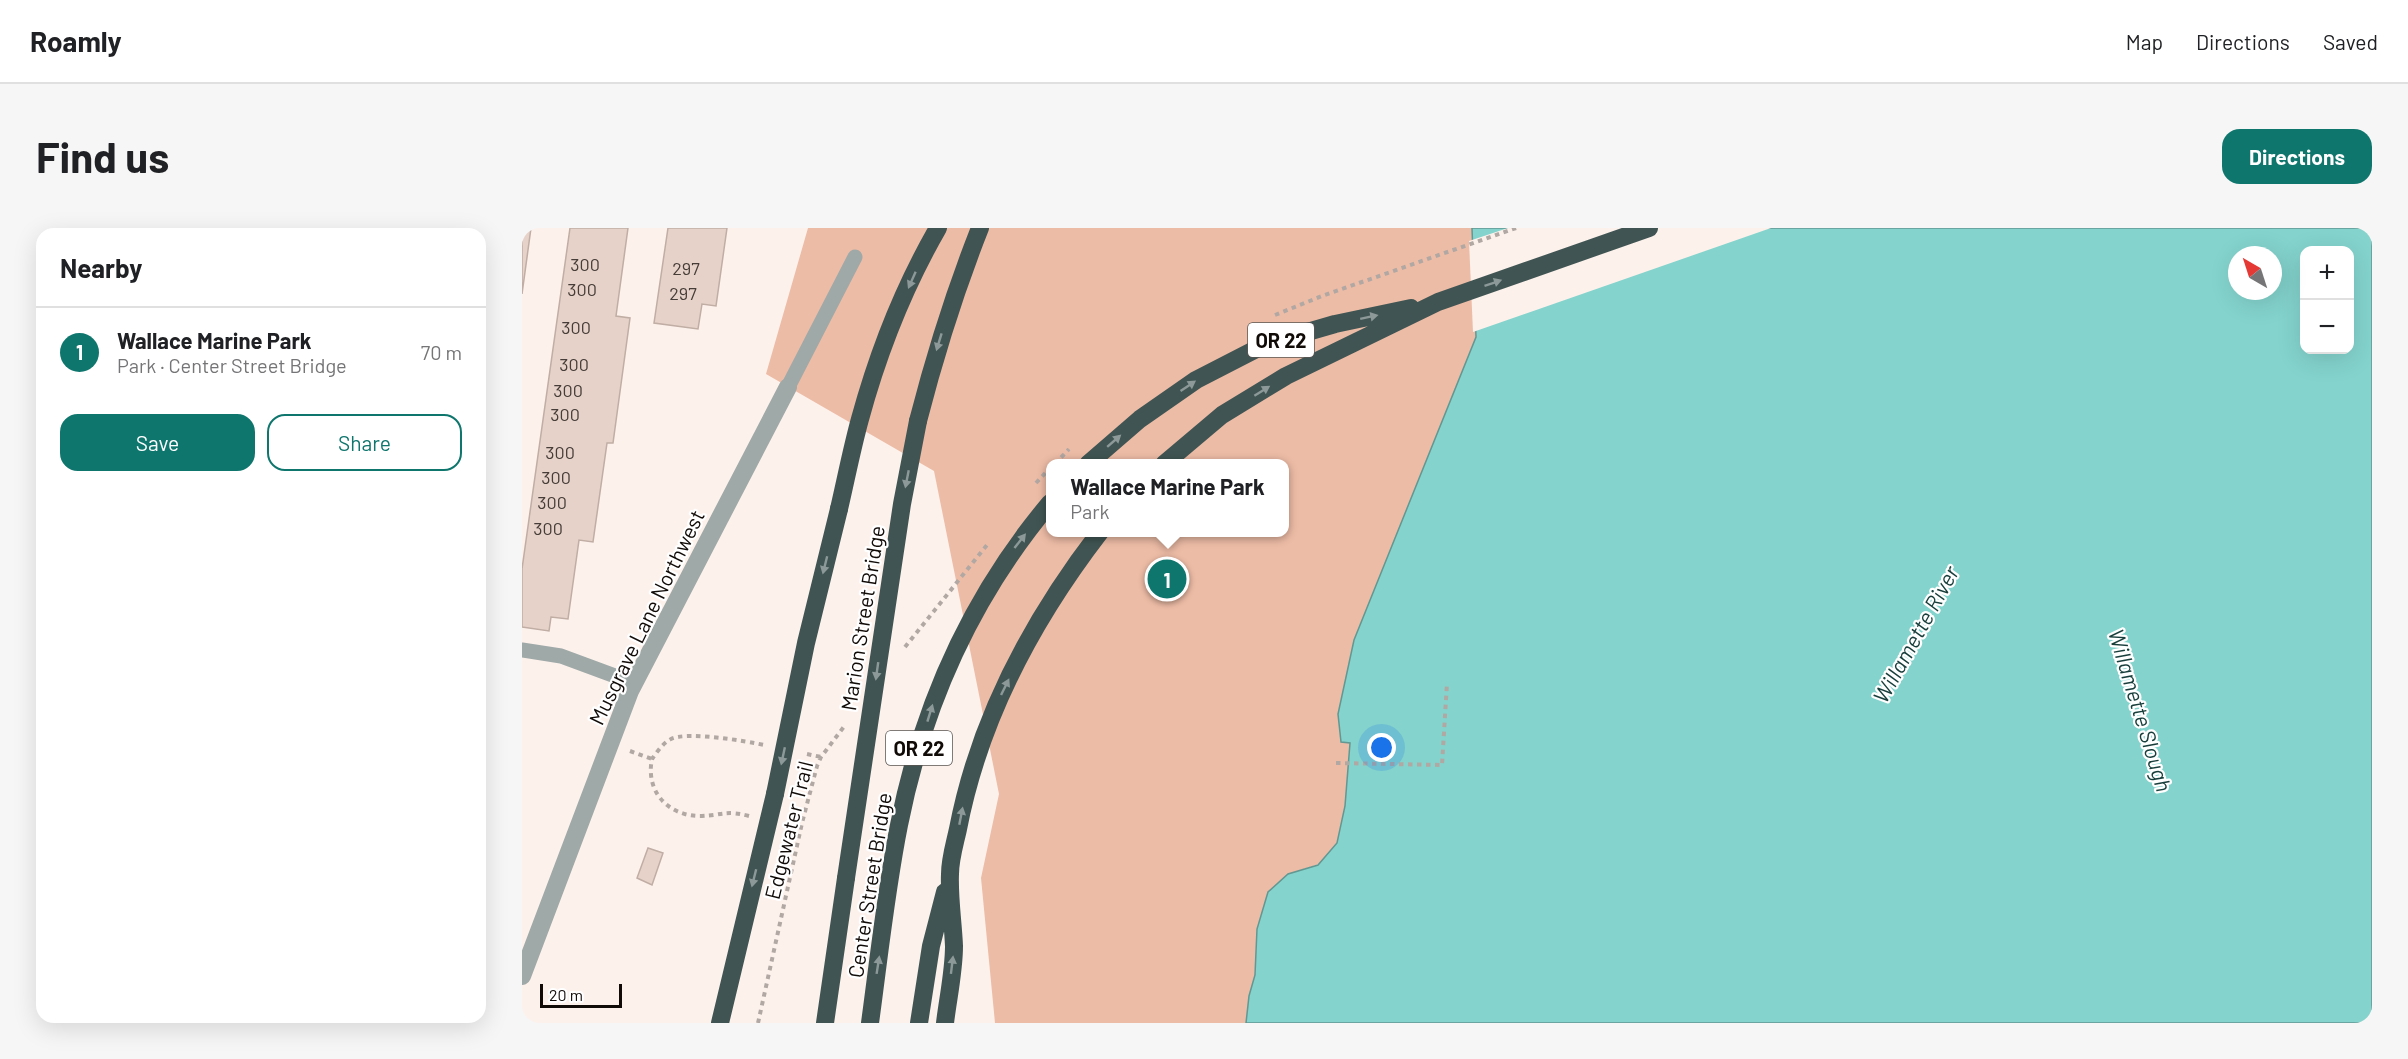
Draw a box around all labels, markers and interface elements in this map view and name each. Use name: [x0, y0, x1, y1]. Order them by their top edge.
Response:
text: Roamly: [30, 24, 122, 58]
text: Map: [2126, 29, 2163, 54]
text: Directions: [2196, 29, 2290, 54]
text: Saved: [2323, 29, 2378, 54]
button: Directions: [2222, 129, 2372, 184]
text: Find us: [36, 131, 169, 181]
north arrow: [2228, 246, 2282, 300]
map controls: [2300, 246, 2354, 354]
button: +: [2300, 246, 2354, 300]
text: Nearby: [60, 252, 142, 283]
house number: 300: [570, 253, 600, 275]
house number: 297: [672, 257, 700, 279]
one-way arrow: [907, 272, 917, 290]
one-way arrow: [1484, 277, 1502, 287]
house number: 300: [567, 278, 597, 300]
house number: 297: [669, 282, 697, 304]
button: −: [2300, 300, 2354, 354]
one-way arrow: [1360, 312, 1379, 321]
house number: 300: [561, 316, 591, 338]
road number: OR 22: [1248, 323, 1314, 357]
text: Wallace Marine Park: [117, 327, 312, 353]
one-way arrow: [934, 333, 943, 351]
text: 1: [76, 340, 83, 364]
text: 70 m: [421, 340, 462, 364]
text: Park · Center Street Bridge: [117, 353, 347, 377]
house number: 300: [559, 353, 589, 375]
house number: 300: [553, 379, 583, 401]
one-way arrow: [1180, 380, 1196, 391]
one-way arrow: [1254, 386, 1270, 397]
house number: 300: [550, 403, 580, 425]
button: Save: [60, 414, 255, 471]
button: Share: [267, 414, 462, 471]
one-way arrow: [1106, 435, 1121, 448]
house number: 300: [545, 441, 575, 463]
popup: [1046, 459, 1289, 537]
house number: 300: [541, 466, 571, 488]
one-way arrow: [902, 469, 911, 488]
text: Wallace Marine Park: [1070, 473, 1265, 499]
house number: 300: [537, 491, 567, 513]
text: Park: [1070, 499, 1110, 523]
street label: Musgrave Lane Northwest: [583, 505, 709, 729]
house number: 300: [533, 517, 563, 539]
street label: Marion Street Bridge: [835, 524, 889, 712]
one-way arrow: [1013, 533, 1026, 549]
one-way arrow: [820, 556, 830, 575]
pin: 1: [1148, 556, 1186, 602]
water label: Willamette River: [1867, 560, 1964, 707]
water label: Willamette Slough: [2104, 626, 2178, 794]
one-way arrow: [872, 662, 881, 681]
one-way arrow: [1001, 678, 1010, 695]
one-way arrow: [926, 704, 935, 722]
road number: OR 22: [886, 731, 952, 765]
your location: [1367, 733, 1396, 762]
one-way arrow: [777, 746, 787, 765]
street label: Edgewater Trail: [759, 758, 817, 902]
street label: Center Street Bridge: [842, 791, 896, 979]
one-way arrow: [957, 806, 966, 825]
one-way arrow: [749, 869, 759, 887]
one-way arrow: [947, 955, 957, 974]
one-way arrow: [874, 956, 883, 975]
scale bar: [540, 981, 622, 1008]
text: 20 m: [549, 985, 583, 1004]

